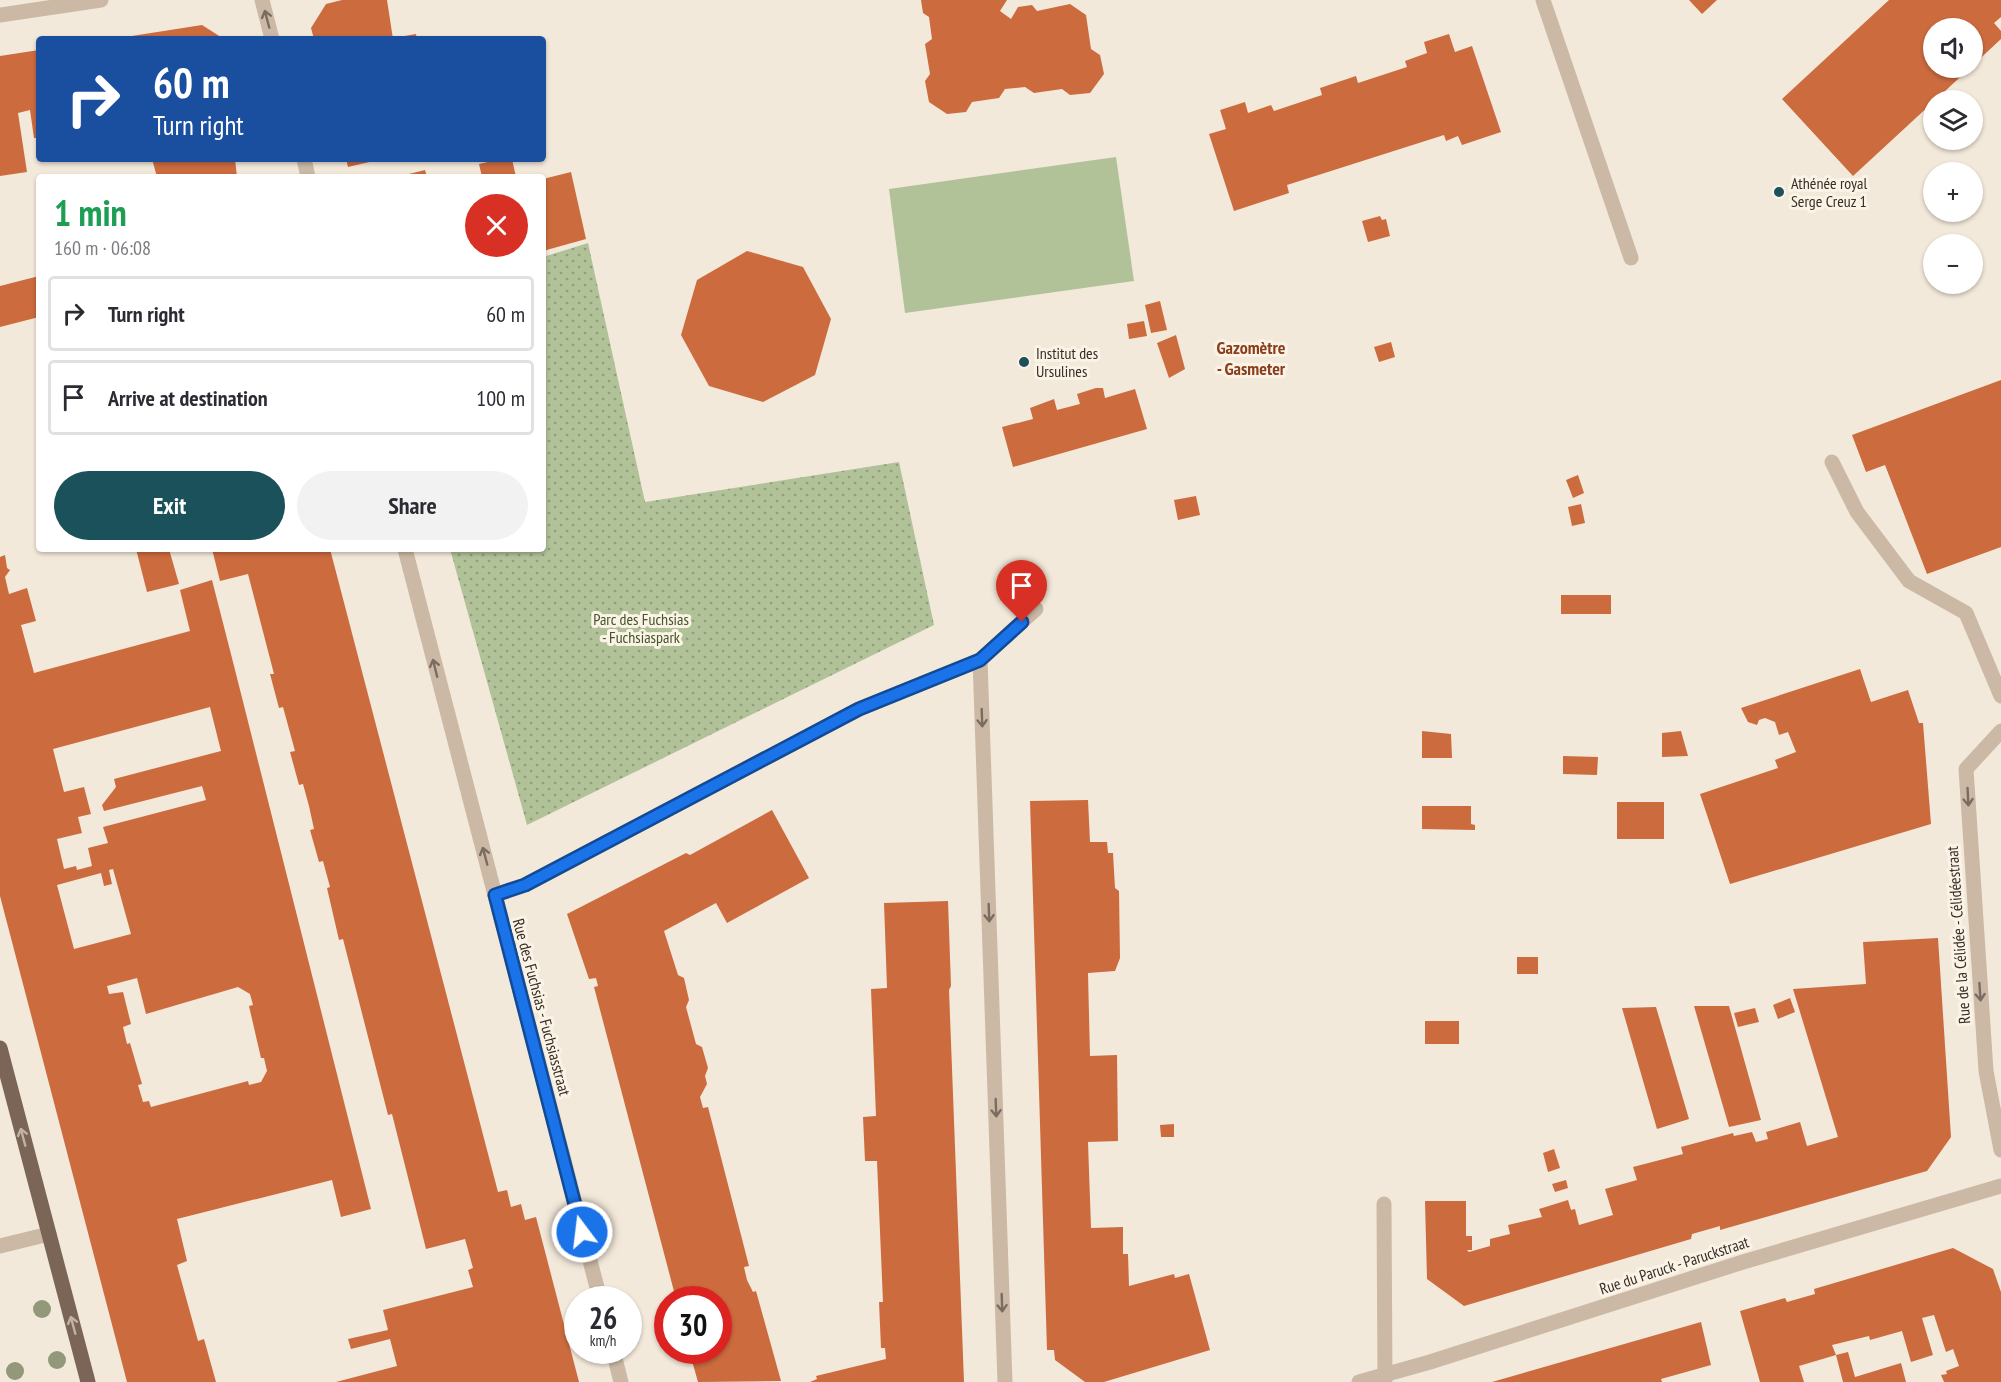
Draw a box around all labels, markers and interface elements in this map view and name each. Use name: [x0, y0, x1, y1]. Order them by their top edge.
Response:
one-way arrow: [261, 10, 273, 29]
map controls: [1923, 18, 1983, 294]
button: sound: [1923, 18, 1983, 78]
text: 60 m: [153, 55, 230, 110]
icon: right: [54, 60, 132, 138]
button: layers: [1923, 90, 1983, 150]
text: Turn right: [153, 108, 244, 142]
button: +: [1923, 162, 1983, 222]
place label: Athénée royal Serge Creuz 1: [1791, 173, 1867, 211]
marker: Athénée royal Serge Creuz 1: [1772, 185, 1786, 199]
text: 1 min: [54, 189, 127, 236]
button: close: [465, 194, 528, 257]
button: −: [1923, 234, 1983, 294]
text: 160 m · 06:08: [54, 235, 151, 261]
icon: right: [57, 297, 90, 330]
text: Turn right: [108, 300, 185, 328]
text: 60 m: [486, 300, 525, 328]
district label: Gazomètre - Gasmeter: [1216, 336, 1286, 380]
place label: Institut des Ursulines: [1036, 343, 1098, 381]
marker: Institut des Ursulines: [1017, 355, 1031, 369]
icon: arrive: [57, 381, 90, 414]
text: Arrive at destination: [108, 384, 268, 412]
text: 100 m: [476, 384, 525, 412]
button: Exit: [54, 471, 285, 540]
button: Share: [297, 471, 528, 540]
pin: [996, 560, 1047, 622]
icon: arrive: [1005, 569, 1038, 602]
park label: Parc des Fuchsias - Fuchsiaspark: [593, 609, 689, 647]
one-way arrow: [429, 658, 441, 677]
one-way arrow: [977, 708, 988, 728]
one-way arrow: [1962, 787, 1973, 806]
street label: Rue de la Célidée - Célidéestraat: [1942, 845, 1974, 1025]
one-way arrow: [478, 847, 490, 866]
one-way arrow: [983, 903, 994, 923]
street label: Rue des Fuchsias - Fuchsiasstraat: [509, 916, 575, 1098]
one-way arrow: [1975, 981, 1986, 1001]
one-way arrow: [990, 1098, 1001, 1118]
one-way arrow: [17, 1128, 29, 1147]
position arrow: [550, 1200, 614, 1264]
street label: Rue du Paruck - Paruckstraat: [1597, 1231, 1752, 1299]
speed limit sign: 30: [654, 1286, 732, 1364]
one-way arrow: [997, 1292, 1008, 1312]
text: 26: [589, 1298, 617, 1337]
one-way arrow: [66, 1316, 78, 1335]
text: km/h: [590, 1331, 616, 1350]

